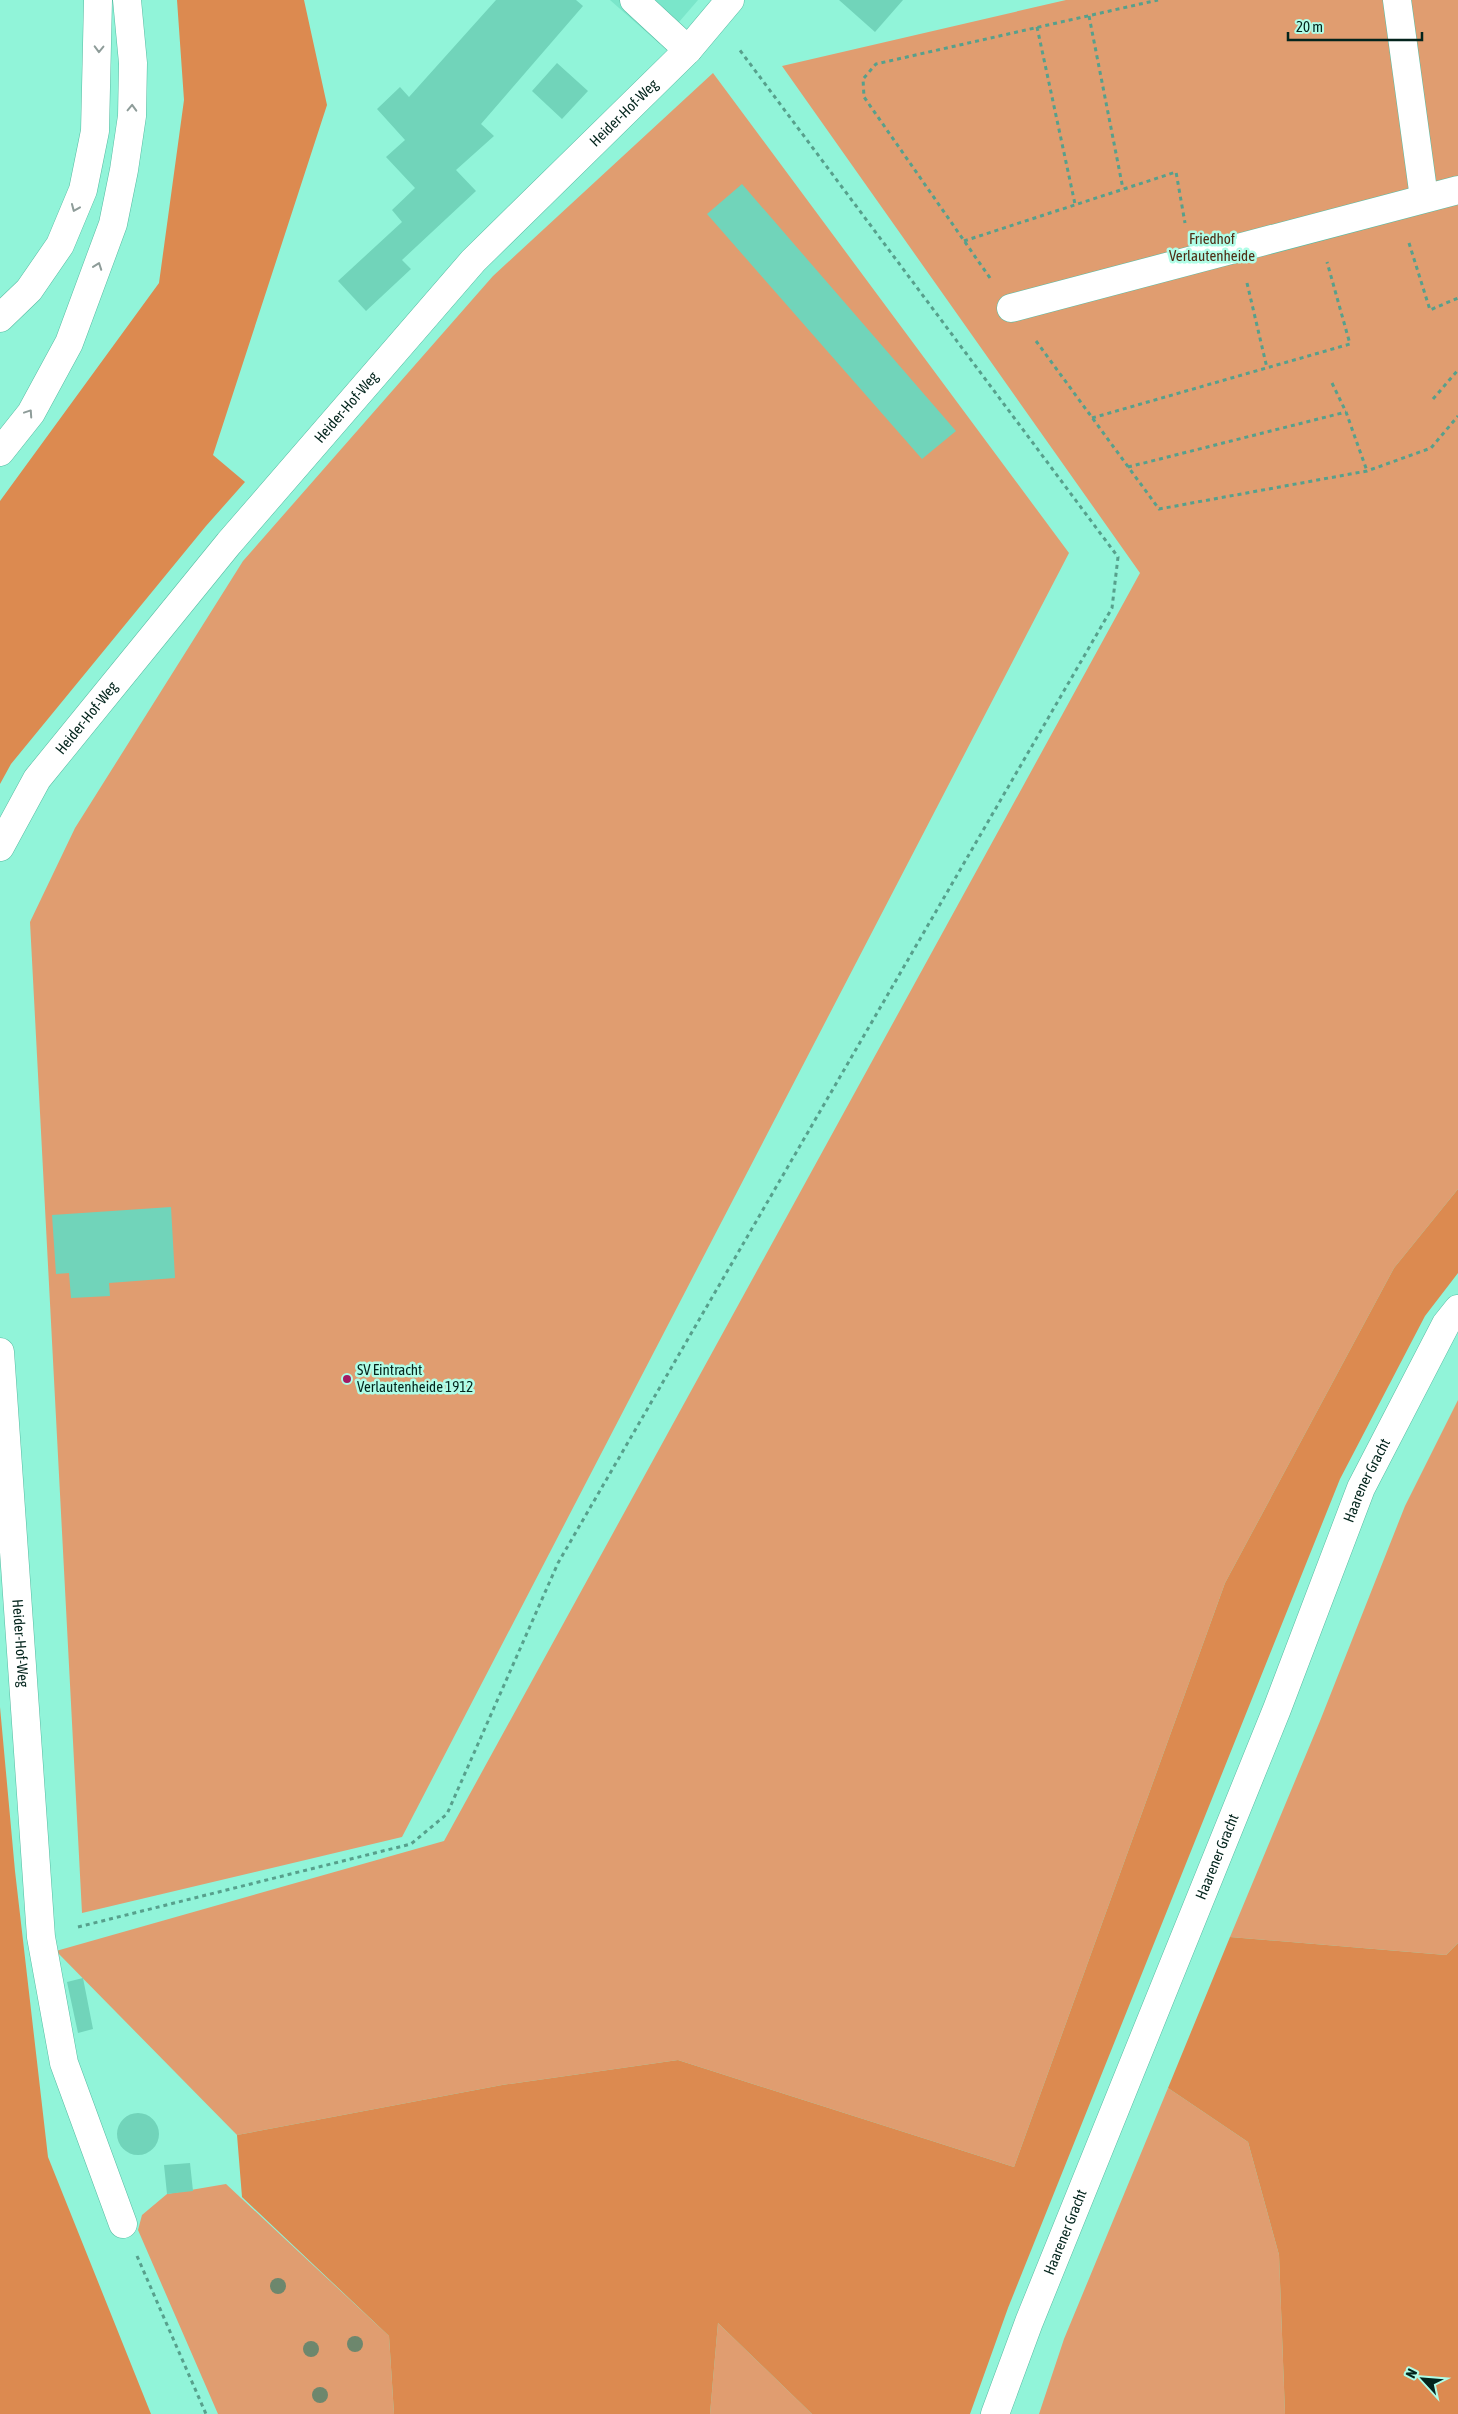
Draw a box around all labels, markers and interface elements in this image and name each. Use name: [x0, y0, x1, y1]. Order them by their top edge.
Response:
scale bar: [1288, 10, 1422, 42]
text: 20 m: [1296, 18, 1323, 35]
one-way arrow: [94, 45, 104, 53]
street label: Heider-Hof-Weg: [586, 75, 661, 150]
one-way arrow: [126, 104, 137, 112]
one-way arrow: [71, 203, 82, 212]
park label: Friedhof Verlautenheide: [1169, 230, 1255, 264]
one-way arrow: [92, 263, 102, 271]
street label: Heider-Hof-Weg: [311, 368, 382, 446]
one-way arrow: [23, 410, 33, 419]
street label: Heider-Hof-Weg: [52, 678, 121, 757]
place label: SV Eintracht Verlautenheide 1912: [357, 1361, 473, 1395]
marker: SV Eintracht Verlautenheide 1912: [341, 1373, 353, 1385]
street label: Haarener Gracht: [1340, 1435, 1393, 1525]
street label: Heider-Hof-Weg: [9, 1599, 33, 1689]
street label: Haarener Gracht: [1192, 1811, 1242, 1902]
street label: Haarener Gracht: [1040, 2187, 1090, 2277]
north arrow: [1398, 2354, 1448, 2404]
text: N: [1402, 2366, 1420, 2381]

